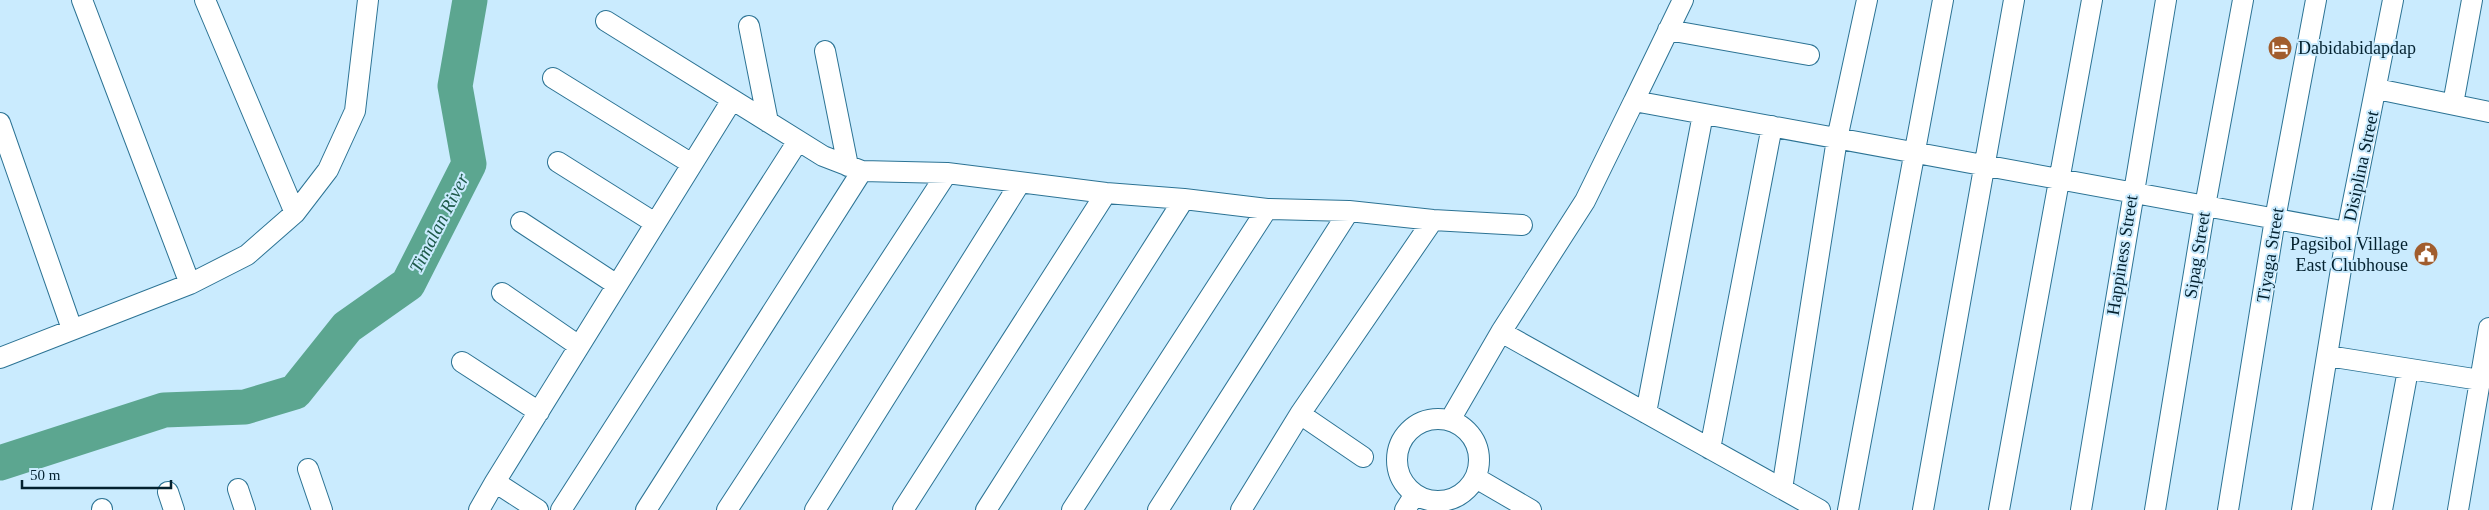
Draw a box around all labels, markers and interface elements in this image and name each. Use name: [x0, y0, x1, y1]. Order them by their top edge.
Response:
hotel icon: Dabidabidapdap: [2267, 35, 2293, 61]
place label: Dabidabidapdap: [2298, 38, 2416, 58]
street label: Disiplina Street: [2340, 109, 2382, 223]
water label: Timalan River: [405, 169, 473, 276]
street label: Happiness Street: [2103, 193, 2141, 317]
street label: Tiyaga Street: [2253, 206, 2287, 304]
street label: Sipag Street: [2180, 210, 2214, 300]
place label: Pagsibol Village East Clubhouse: [2290, 234, 2408, 275]
public building icon: Pagsibol Village East Clubhouse: [2413, 241, 2439, 267]
scale bar: [22, 458, 171, 490]
text: 50 m: [30, 467, 61, 483]

